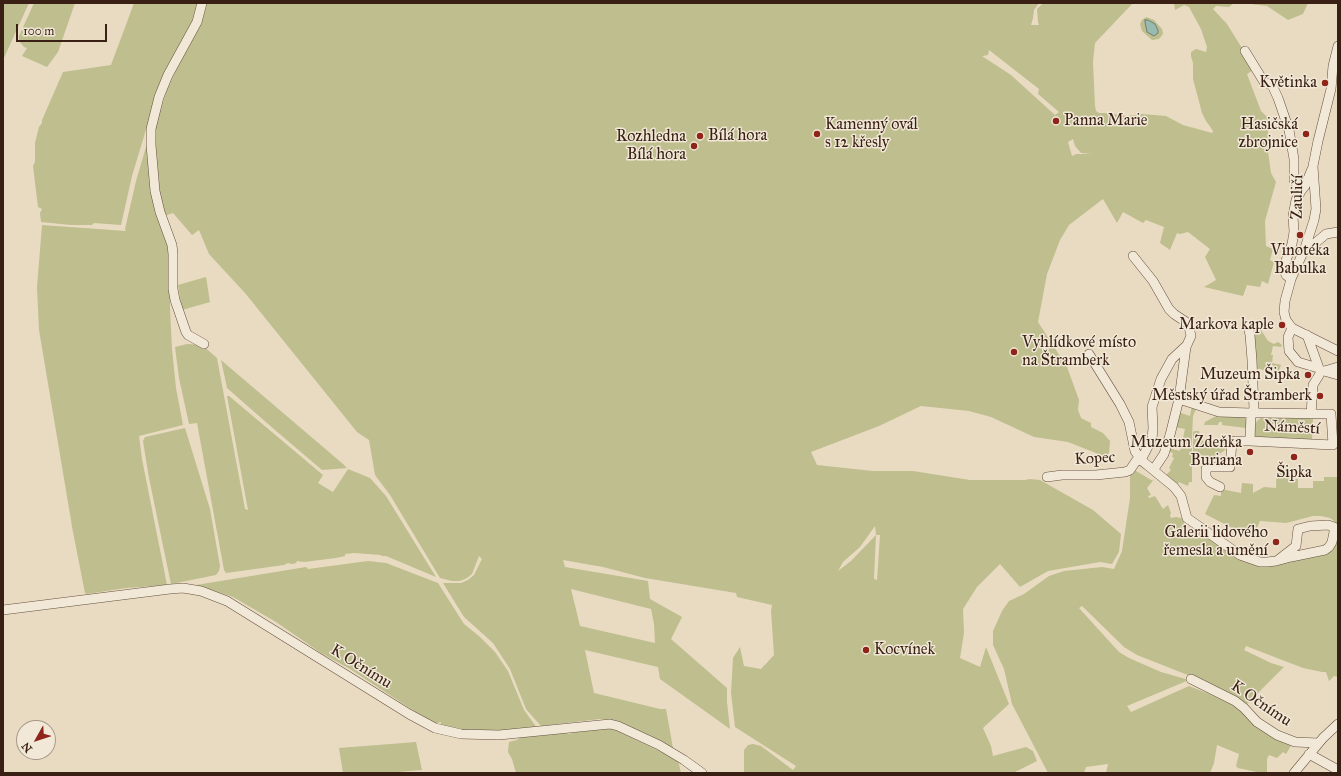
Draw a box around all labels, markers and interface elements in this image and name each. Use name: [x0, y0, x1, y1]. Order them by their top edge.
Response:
scale bar: [18, 16, 109, 42]
text: 100 m: [23, 24, 54, 38]
place label: Květinka: [1259, 73, 1317, 93]
marker: Květinka: [1320, 78, 1330, 88]
place label: Panna Marie: [1064, 111, 1147, 131]
place label: Kamenný ovál s 12 křesly: [825, 115, 918, 153]
place label: Hasičská zbrojnice: [1238, 115, 1298, 153]
marker: Panna Marie: [1051, 116, 1061, 126]
place label: Bílá hora: [708, 126, 767, 146]
place label: Rozhledna Bílá hora: [616, 127, 686, 165]
marker: Kamenný ovál s 12 křesly: [812, 129, 822, 139]
marker: Hasičská zbrojnice: [1301, 129, 1311, 139]
marker: Bílá hora: [695, 131, 705, 141]
marker: Rozhledna Bílá hora: [689, 141, 699, 151]
street label: Zauličí: [1288, 174, 1308, 220]
marker: Vinotéka Babulka: [1295, 230, 1305, 240]
place label: Vinotéka Babulka: [1271, 241, 1329, 279]
place label: Markova kaple: [1179, 315, 1274, 335]
marker: Markova kaple: [1277, 320, 1287, 330]
place label: Vyhlídkové místo na Štramberk: [1022, 333, 1136, 371]
marker: Vyhlídkové místo na Štramberk: [1009, 347, 1019, 357]
place label: Muzeum Šipka: [1200, 365, 1300, 385]
marker: Muzeum Šipka: [1303, 370, 1313, 380]
place label: Městský úřad Štramberk: [1152, 386, 1312, 406]
marker: Městský úřad Štramberk: [1315, 391, 1325, 401]
street label: Náměstí: [1264, 417, 1320, 439]
place label: Muzeum Zdeňka Buriana: [1130, 433, 1242, 471]
marker: Muzeum Zdeňka Buriana: [1245, 447, 1255, 457]
street label: Kopec: [1074, 448, 1116, 470]
marker: Šipka: [1289, 452, 1299, 462]
place label: Šipka: [1276, 463, 1312, 483]
place label: Galerii lidového řemesla a umění: [1163, 523, 1268, 561]
marker: Galerii lidového řemesla a umění: [1271, 537, 1281, 547]
place label: Kocvínek: [874, 640, 935, 660]
street label: K Očnímu: [327, 641, 395, 693]
marker: Kocvínek: [861, 645, 871, 655]
street label: K Očnímu: [1227, 677, 1295, 731]
north arrow: [16, 720, 56, 760]
text: N: [19, 740, 35, 755]

